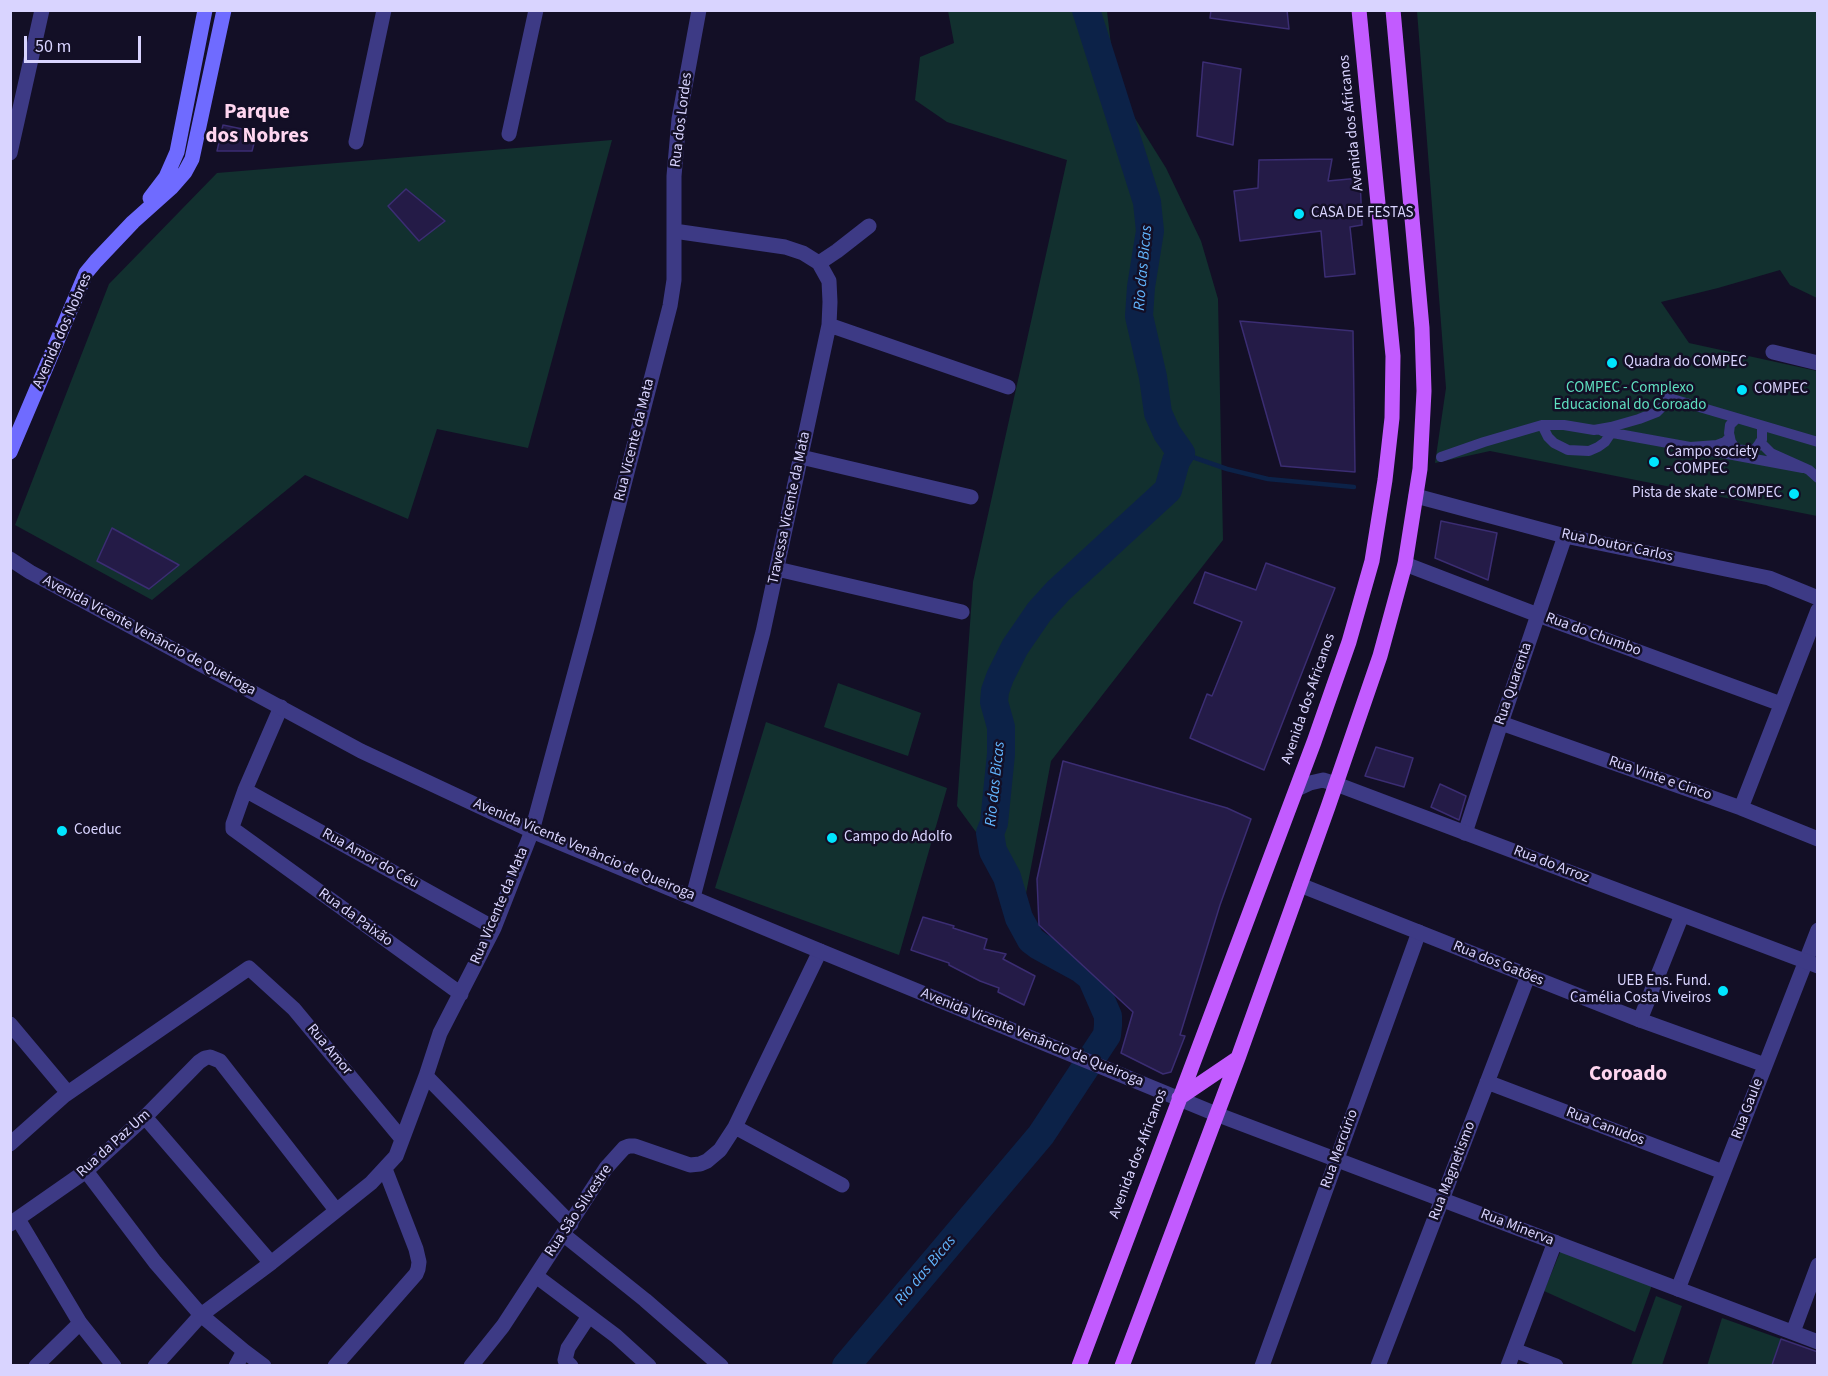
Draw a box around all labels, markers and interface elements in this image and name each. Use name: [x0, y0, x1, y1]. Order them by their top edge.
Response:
scale bar: [27, 24, 144, 62]
text: 50 m: [35, 34, 71, 59]
street label: Avenida dos Africanos: [1336, 54, 1368, 192]
street label: Rua dos Lordes: [667, 72, 697, 168]
district label: Parque dos Nobres: [205, 100, 309, 150]
place label: CASA DE FESTAS: [1311, 205, 1414, 223]
marker: CASA DE FESTAS: [1292, 207, 1306, 221]
water label: Rio das Bicas: [1131, 225, 1157, 311]
street label: Avenida dos Nobres: [30, 271, 96, 391]
place label: Quadra do COMPEC: [1624, 354, 1747, 372]
marker: Quadra do COMPEC: [1605, 356, 1619, 370]
street label: Rua Vicente da Mata: [611, 377, 659, 503]
park label: COMPEC - Complexo Educacional do Coroado: [1554, 380, 1706, 415]
place label: COMPEC: [1754, 381, 1808, 399]
marker: COMPEC: [1735, 383, 1749, 397]
street label: Travessa Vicente da Mata: [765, 430, 815, 586]
place label: Campo society - COMPEC: [1666, 444, 1758, 479]
marker: Campo society - COMPEC: [1647, 455, 1661, 469]
place label: Pista de skate - COMPEC: [1632, 485, 1782, 503]
marker: Pista de skate - COMPEC: [1787, 487, 1801, 501]
street label: Rua Doutor Carlos: [1560, 525, 1674, 567]
street label: Avenida Vicente Venâncio de Queiroga: [39, 572, 259, 700]
street label: Rua do Chumbo: [1543, 609, 1643, 661]
street label: Avenida dos Africanos: [1278, 631, 1340, 767]
street label: Rua Quarenta: [1491, 640, 1537, 728]
water label: Rio das Bicas: [982, 740, 1010, 828]
street label: Rua Vinte e Cinco: [1606, 753, 1714, 805]
street label: Avenida Vicente Venâncio de Queiroga: [471, 795, 697, 905]
place label: Coeduc: [74, 822, 121, 840]
marker: Coeduc: [55, 824, 69, 838]
street label: Rua Amor do Céu: [318, 825, 422, 893]
place label: Campo do Adolfo: [844, 829, 952, 847]
marker: Campo do Adolfo: [825, 831, 839, 845]
street label: Rua do Arroz: [1511, 842, 1591, 888]
street label: Rua Vicente da Mata: [467, 845, 533, 967]
street label: Rua da Paixão: [314, 885, 396, 951]
street label: Rua dos Gatões: [1450, 938, 1546, 990]
place label: UEB Ens. Fund. Camélia Costa Viveiros: [1570, 973, 1711, 1008]
marker: UEB Ens. Fund. Camélia Costa Viveiros: [1716, 984, 1730, 998]
street label: Avenida Vicente Venâncio de Queiroga: [918, 985, 1146, 1091]
street label: Rua Amor: [302, 1021, 356, 1079]
district label: Coroado: [1589, 1062, 1667, 1088]
street label: Rua Gaule: [1728, 1076, 1768, 1142]
street label: Avenida dos Africanos: [1106, 1087, 1172, 1221]
street label: Rua Canudos: [1563, 1104, 1647, 1150]
street label: Rua da Paz Um: [73, 1106, 155, 1182]
street label: Rua Mercúrio: [1317, 1107, 1363, 1191]
street label: Rua Magnetismo: [1426, 1119, 1480, 1223]
street label: Rua São Silvestre: [542, 1161, 616, 1261]
street label: Rua Minerva: [1478, 1206, 1556, 1250]
water label: Rio das Bicas: [891, 1232, 961, 1310]

